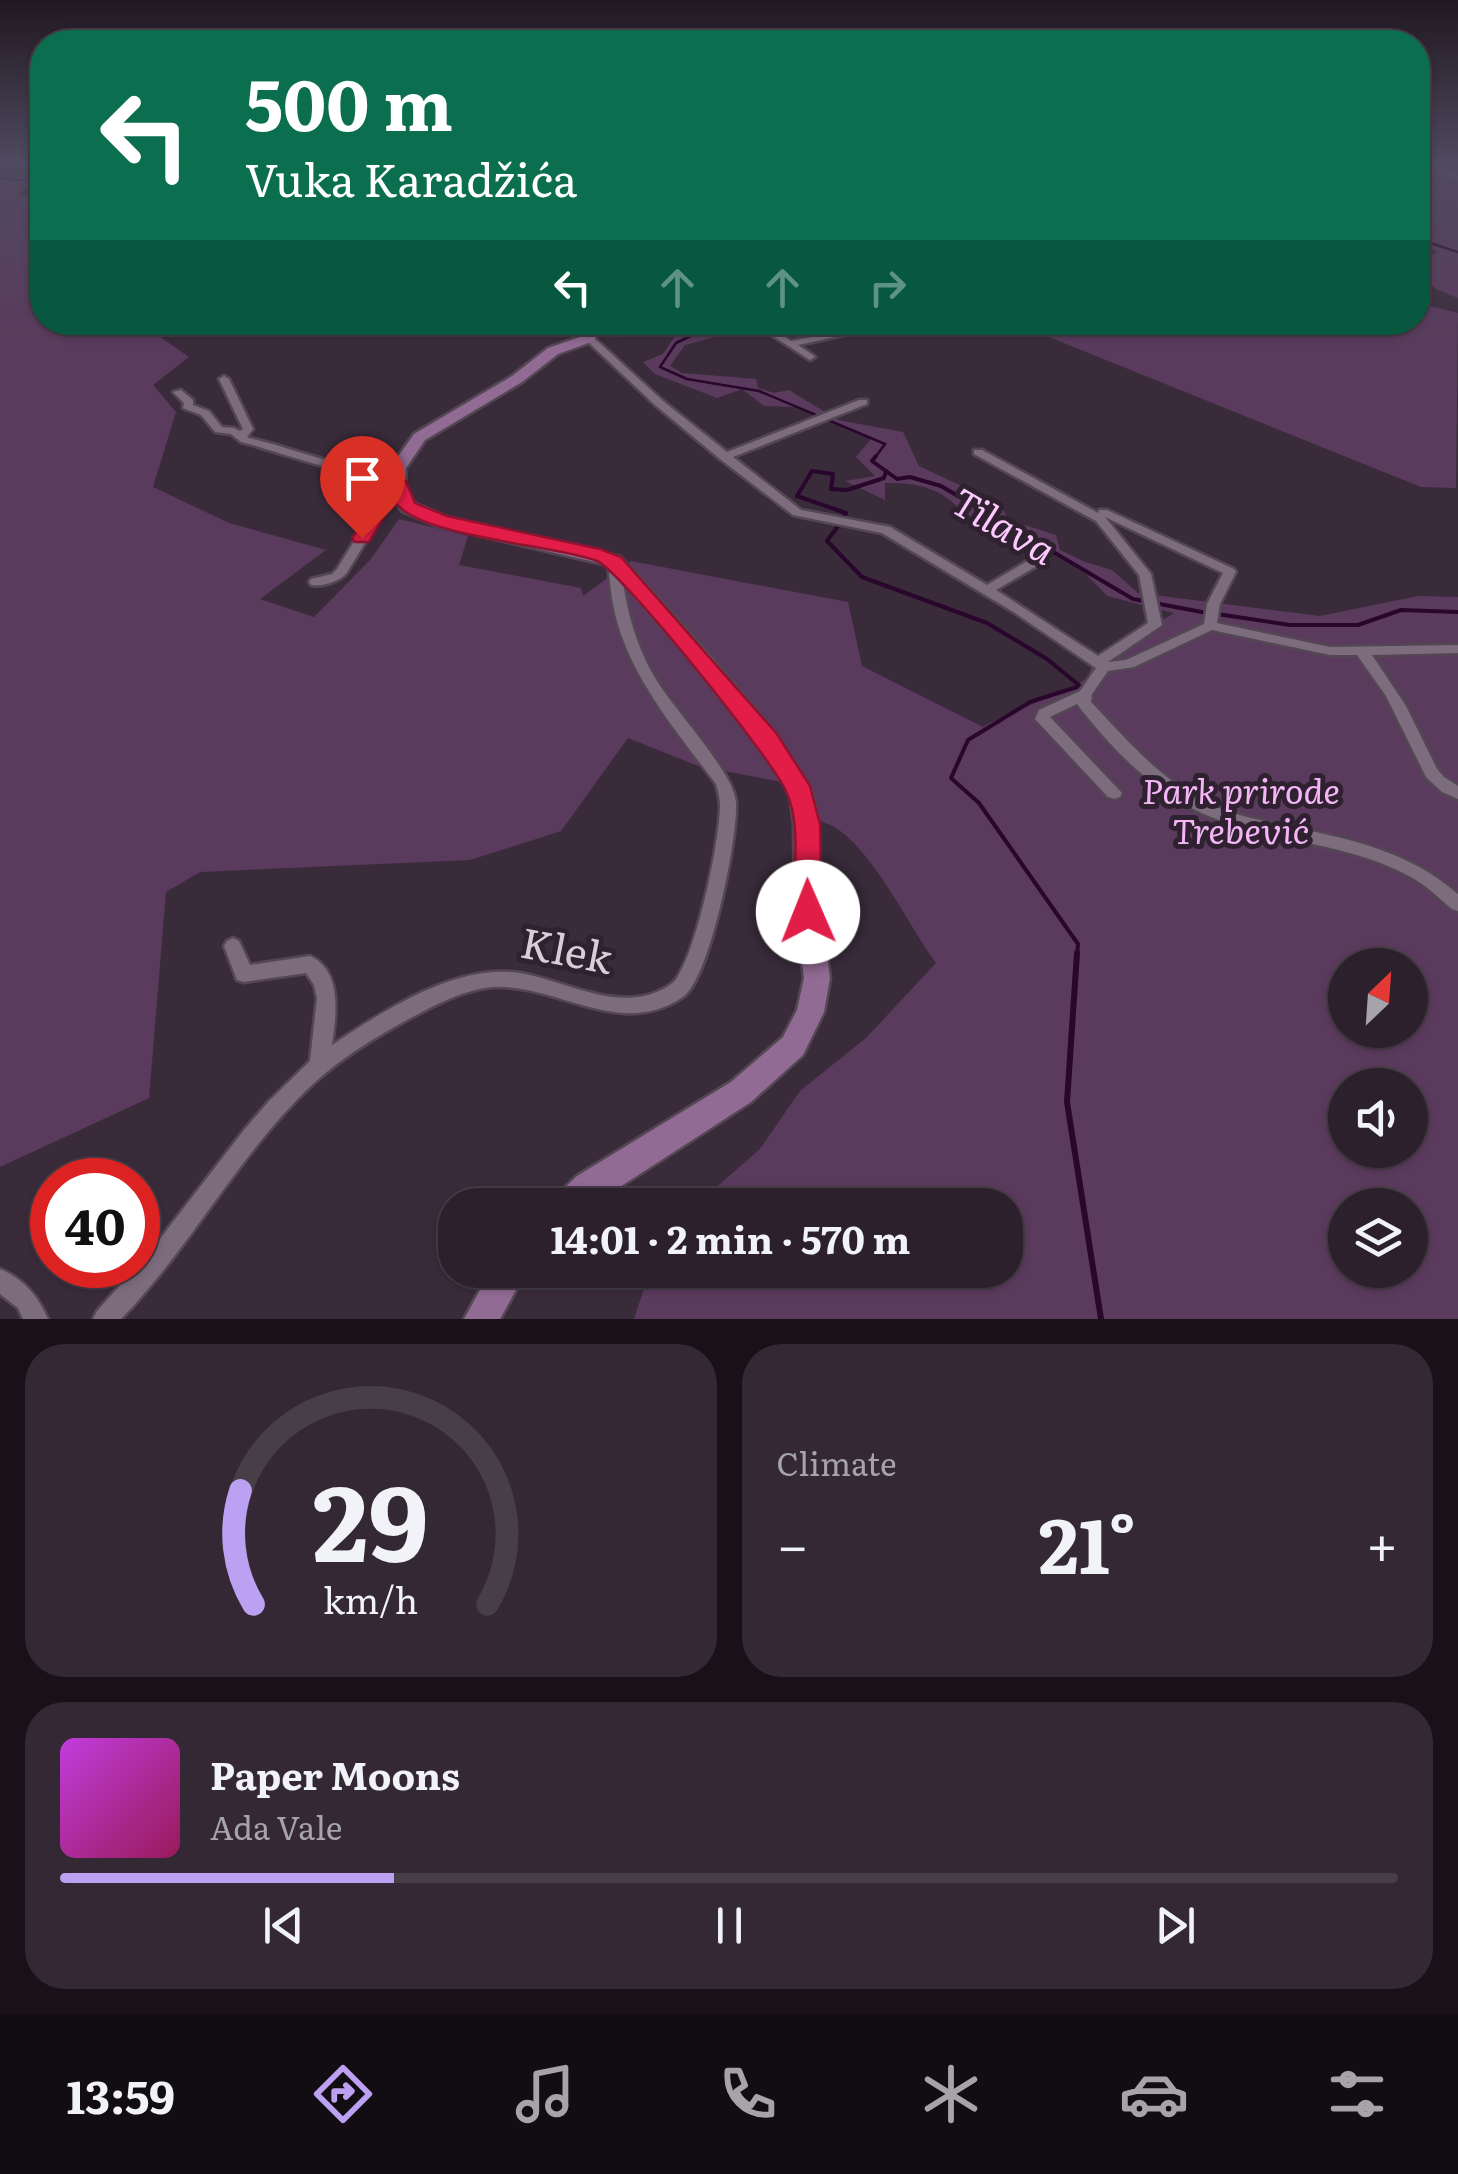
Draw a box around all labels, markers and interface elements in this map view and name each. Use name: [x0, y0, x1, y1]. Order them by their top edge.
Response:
text: 500 m: [245, 49, 453, 153]
icon: left: [80, 70, 210, 200]
text: Vuka Karadžića: [245, 144, 577, 211]
icon: left: [545, 260, 600, 315]
icon: ahead: [650, 260, 705, 315]
icon: ahead: [755, 260, 810, 315]
icon: right: [860, 260, 915, 315]
pin: [320, 436, 405, 539]
icon: arrive: [335, 451, 390, 506]
water label: Tilava: [943, 472, 1068, 577]
park label: Park prirode Trebević: [1142, 763, 1340, 855]
position arrow: [756, 860, 860, 964]
street label: Klek: [516, 909, 619, 987]
north arrow: [1328, 948, 1428, 1048]
map controls: [1328, 948, 1428, 1288]
button: sound: [1328, 1068, 1428, 1168]
speed limit sign: 40: [30, 1158, 160, 1288]
button: layers: [1328, 1188, 1428, 1288]
text: 14:01 · 2 min · 570 m: [551, 1209, 910, 1266]
text: Climate: [777, 1438, 897, 1486]
text: 29: [313, 1440, 429, 1594]
text: 21°: [1038, 1486, 1136, 1597]
text: −: [777, 1501, 809, 1583]
text: +: [1366, 1501, 1398, 1583]
text: km/h: [323, 1572, 418, 1625]
text: Paper Moons: [210, 1745, 460, 1802]
text: Ada Vale: [210, 1802, 342, 1850]
icon: previous: [256, 1898, 311, 1953]
icon: pause: [702, 1898, 757, 1953]
icon: next: [1148, 1898, 1203, 1953]
icon: directions: [308, 2059, 378, 2129]
icon: music: [510, 2059, 580, 2129]
icon: phone: [713, 2059, 783, 2129]
icon: climate: [916, 2059, 986, 2129]
icon: car: [1119, 2059, 1189, 2129]
icon: filters: [1322, 2059, 1392, 2129]
text: 13:59: [66, 2061, 175, 2128]

